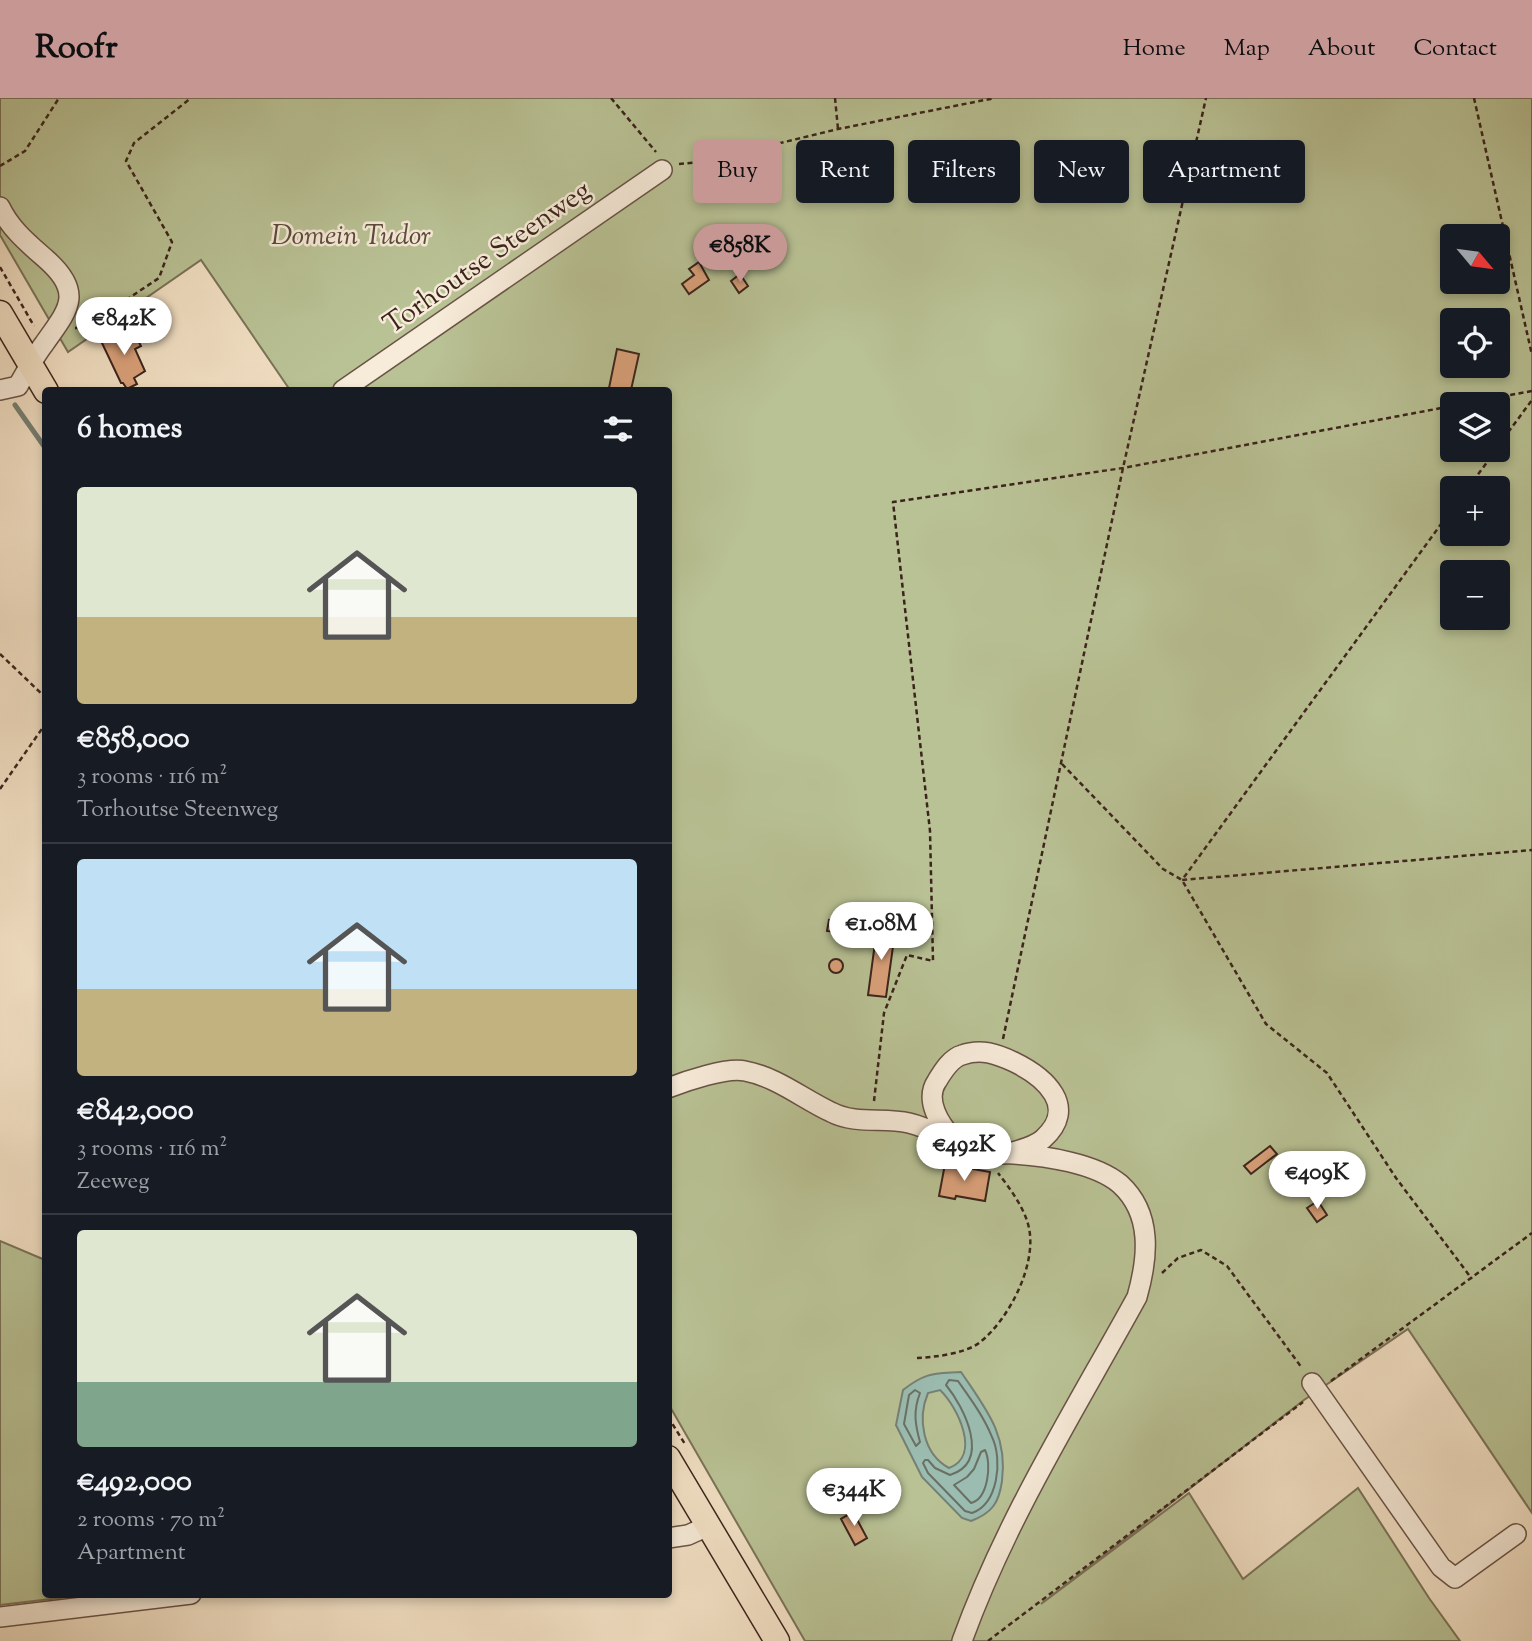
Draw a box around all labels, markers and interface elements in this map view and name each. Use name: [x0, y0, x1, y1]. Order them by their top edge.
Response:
text: Roofr: [35, 25, 118, 73]
text: Home: [1123, 32, 1186, 66]
text: Map: [1224, 32, 1270, 66]
text: About: [1308, 32, 1375, 66]
text: Contact: [1413, 32, 1497, 66]
chip: Buy: [693, 140, 782, 203]
chip: Rent: [796, 140, 894, 203]
chip: Filters: [908, 140, 1020, 203]
chip: New: [1034, 140, 1129, 203]
chip: Apartment: [1143, 140, 1305, 203]
street label: Torhoutse Steenweg: [376, 172, 600, 345]
park label: Domein Tudor: [271, 217, 431, 257]
north arrow: [1440, 224, 1510, 294]
map controls: [1440, 224, 1510, 630]
pin: €858K: [691, 225, 789, 284]
text: €858K: [709, 230, 771, 263]
pin: €842K: [75, 298, 173, 357]
text: €842K: [92, 303, 156, 336]
button: locate: [1440, 308, 1510, 378]
button: layers: [1440, 392, 1510, 462]
text: 6 homes: [77, 408, 182, 451]
icon: filters: [599, 410, 637, 448]
button: +: [1440, 476, 1510, 546]
icon: home: [294, 532, 420, 658]
button: −: [1440, 560, 1510, 630]
text: €858,000: [77, 718, 190, 761]
text: 3 rooms · 116 m²: [77, 761, 227, 794]
text: Torhoutse Steenweg: [77, 794, 278, 827]
pin: €1.08M: [824, 902, 938, 962]
icon: home: [294, 904, 420, 1030]
text: €1.08M: [845, 908, 917, 941]
text: €842,000: [77, 1090, 194, 1133]
pin: €492K: [915, 1124, 1013, 1183]
text: €492K: [932, 1129, 996, 1162]
text: 3 rooms · 116 m²: [77, 1133, 227, 1166]
pin: €409K: [1268, 1152, 1366, 1211]
text: €409K: [1285, 1157, 1349, 1190]
text: Zeeweg: [77, 1166, 150, 1199]
icon: home: [294, 1275, 420, 1401]
text: €492,000: [77, 1461, 192, 1504]
pin: €344K: [805, 1468, 903, 1528]
text: €344K: [822, 1474, 886, 1507]
text: 2 rooms · 70 m²: [77, 1504, 225, 1537]
text: Apartment: [77, 1537, 186, 1570]

